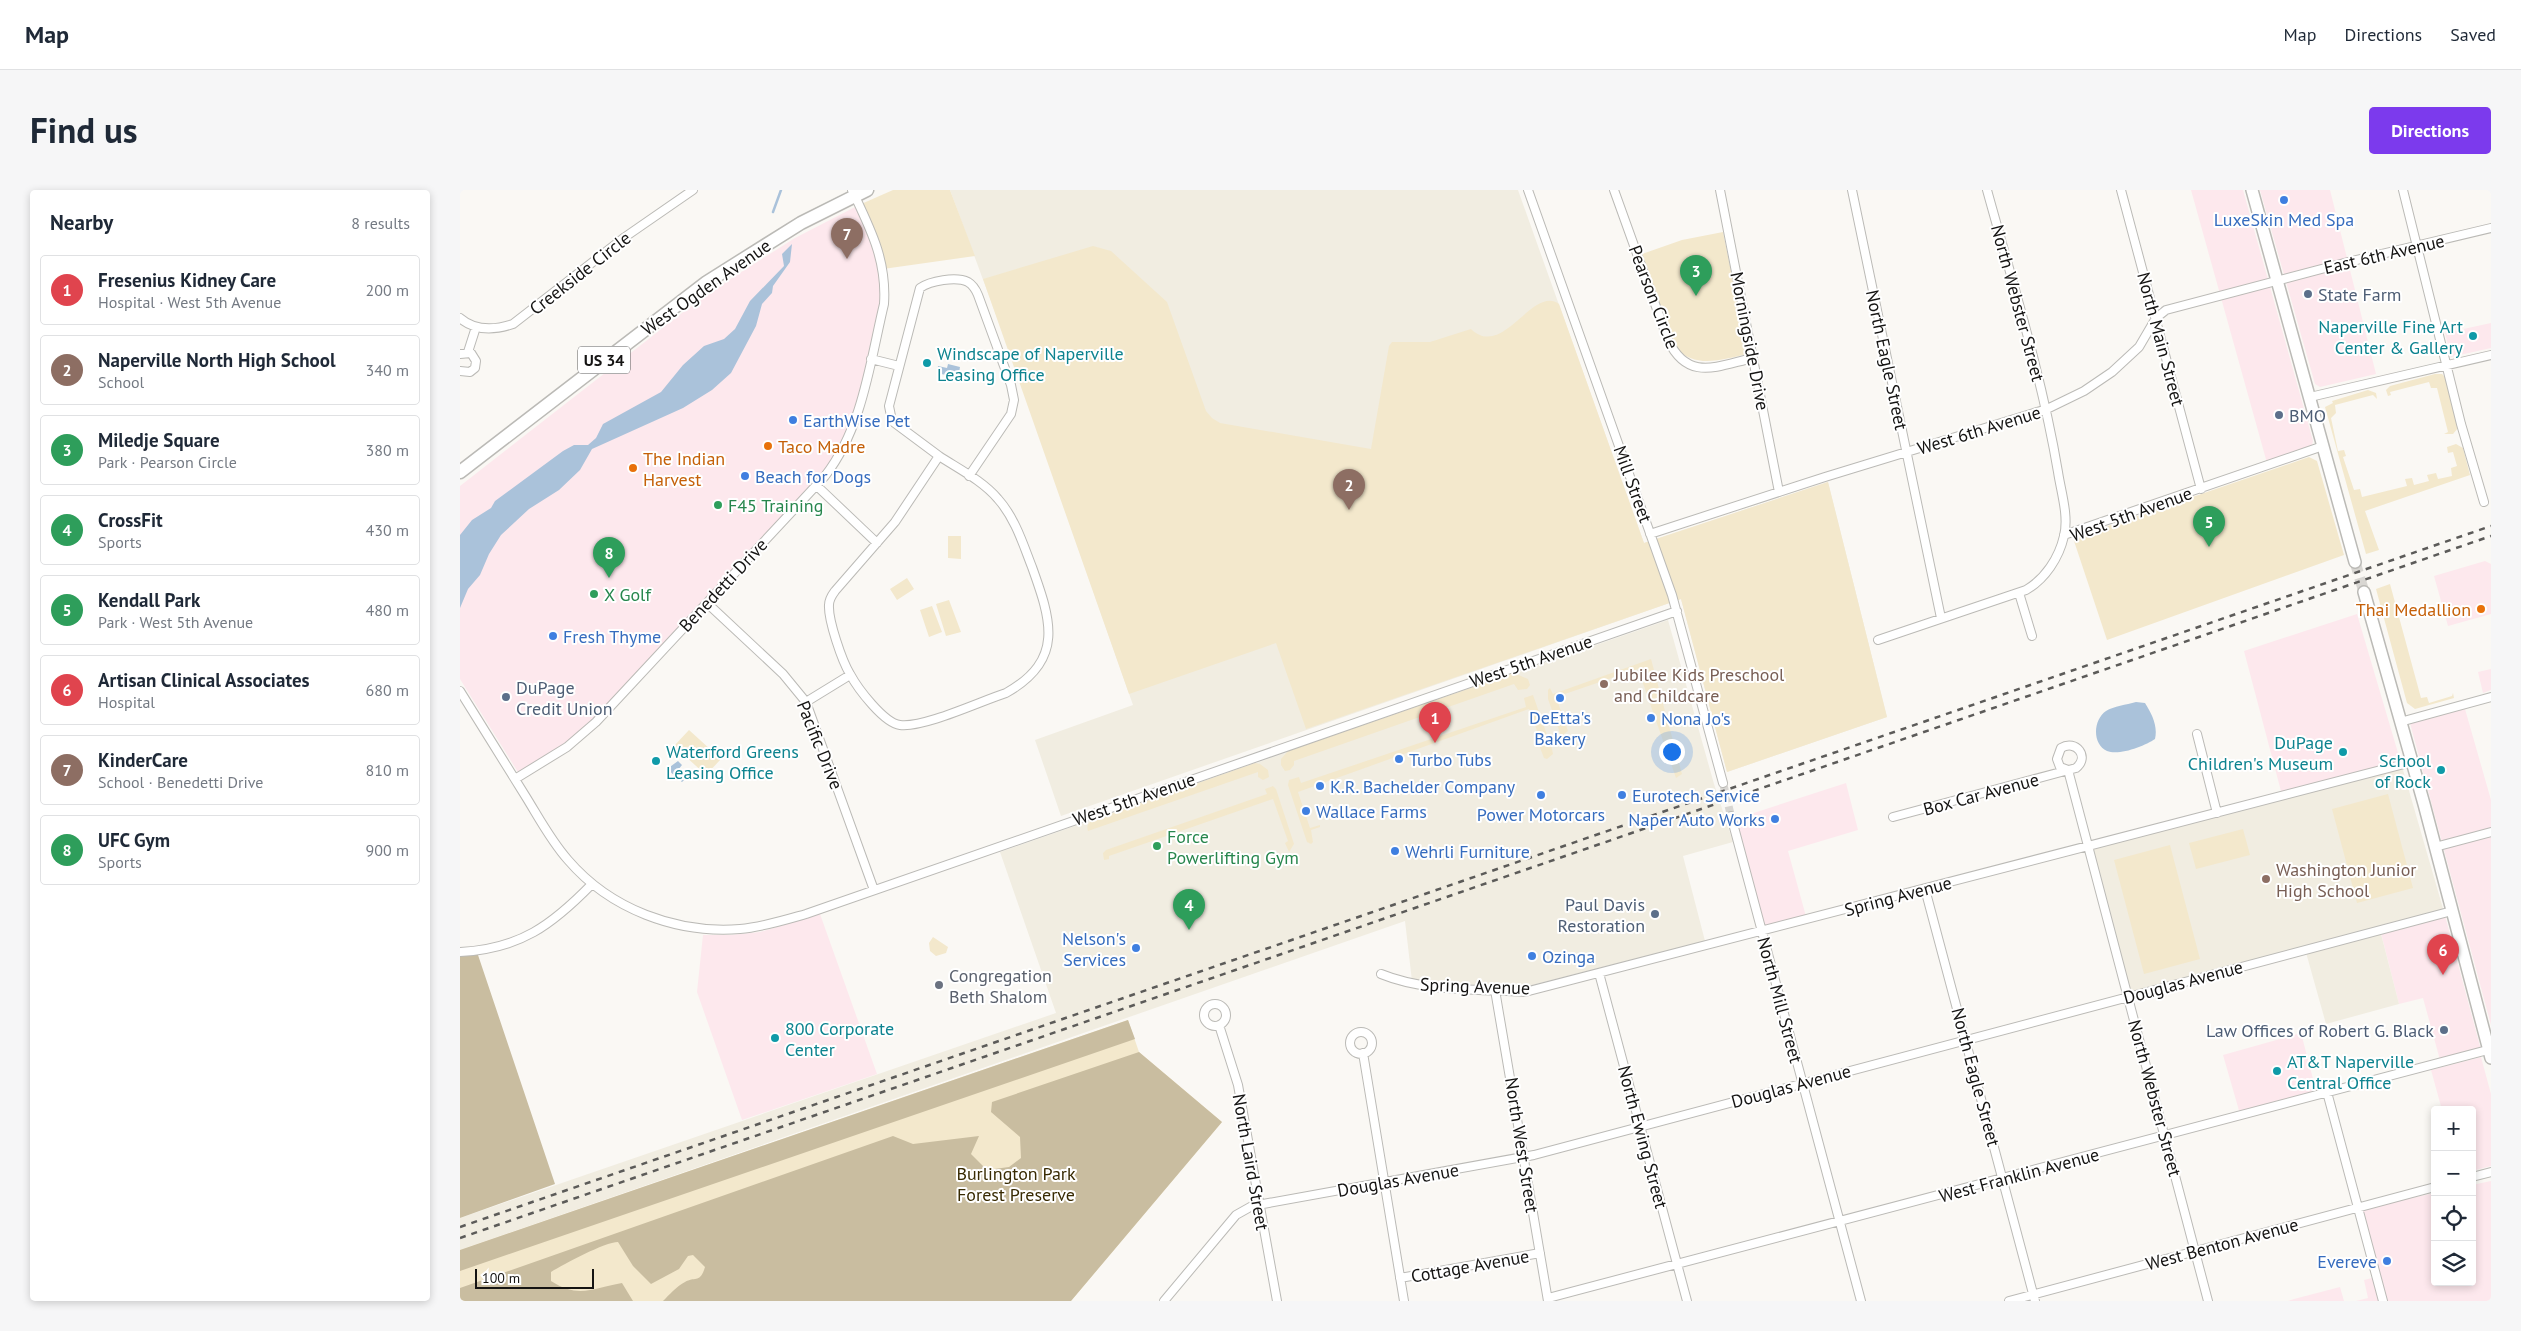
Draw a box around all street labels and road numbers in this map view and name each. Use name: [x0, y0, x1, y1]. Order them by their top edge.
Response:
street label: North Webster Street: [1986, 222, 2050, 384]
street label: Creekside Circle: [525, 226, 635, 320]
street label: East 6th Avenue: [2321, 229, 2447, 279]
street label: West Ogden Avenue: [637, 234, 775, 340]
street label: Pearson Circle: [1624, 242, 1684, 352]
street label: North Main Street: [2132, 269, 2190, 409]
street label: Morningside Drive: [1725, 270, 1775, 412]
street label: North Eagle Street: [1861, 288, 1913, 432]
road number: US 34: [578, 346, 630, 374]
street label: West 6th Avenue: [1914, 400, 2044, 460]
street label: Mill Street: [1608, 442, 1658, 526]
street label: West 5th Avenue: [2067, 481, 2195, 547]
street label: Benedetti Drive: [674, 533, 772, 637]
street label: West 5th Avenue: [1467, 629, 1595, 693]
street label: Pacific Drive: [792, 697, 848, 793]
street label: West 5th Avenue: [1070, 767, 1198, 831]
street label: Box Car Avenue: [1921, 768, 2041, 820]
street label: Spring Avenue: [1842, 871, 1954, 921]
street label: North Mill Street: [1752, 934, 1808, 1066]
street label: Douglas Avenue: [2121, 955, 2245, 1009]
street label: Spring Avenue: [1420, 973, 1530, 999]
street label: North Eagle Street: [1946, 1005, 2006, 1149]
street label: North Webster Street: [2123, 1017, 2187, 1179]
street label: Douglas Avenue: [1729, 1059, 1853, 1113]
street label: North Ewing Street: [1613, 1063, 1673, 1211]
street label: North West Street: [1500, 1076, 1544, 1214]
street label: North Laird Street: [1228, 1092, 1274, 1232]
street label: West Franklin Avenue: [1936, 1143, 2102, 1207]
street label: Douglas Avenue: [1335, 1158, 1461, 1202]
street label: West Benton Avenue: [2143, 1213, 2301, 1275]
street label: Cottage Avenue: [1409, 1244, 1531, 1288]

